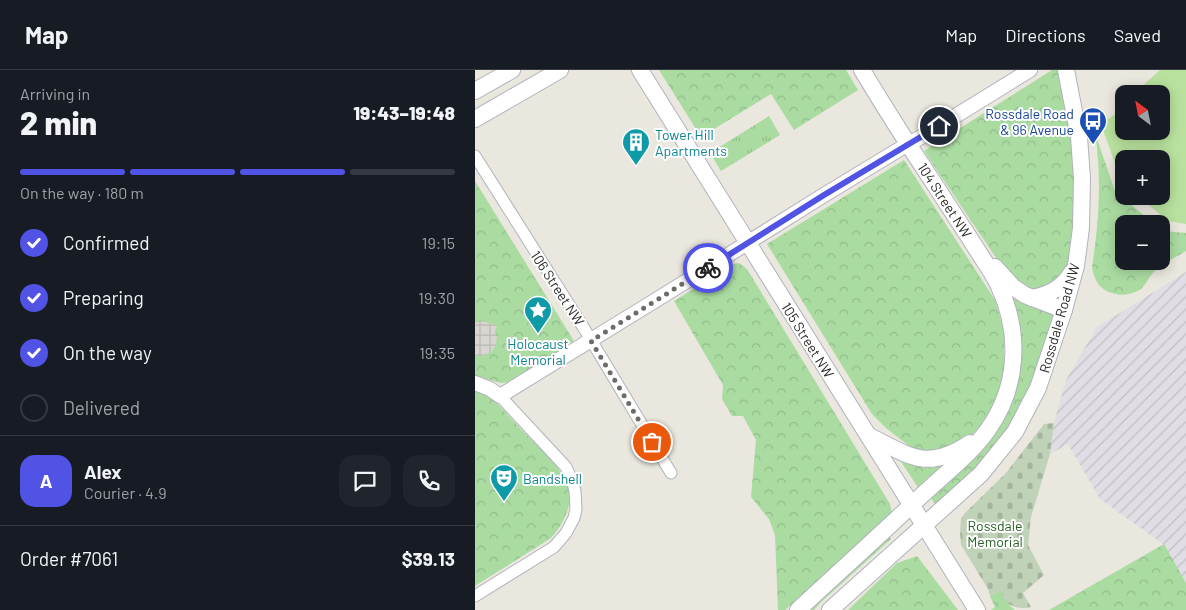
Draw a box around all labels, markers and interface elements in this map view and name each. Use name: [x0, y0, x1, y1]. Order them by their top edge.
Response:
text: Map: [25, 20, 68, 49]
text: Map: [945, 24, 977, 46]
text: Directions: [1005, 24, 1086, 46]
text: Saved: [1114, 24, 1161, 46]
text: Arriving in: [20, 84, 90, 103]
north arrow: [1115, 85, 1170, 140]
map controls: [1115, 85, 1170, 270]
text: 19:43–19:48: [353, 101, 455, 124]
text: 2 min: [20, 103, 97, 141]
pin: [918, 105, 960, 147]
place label: Rossdale Road & 96 Avenue: [985, 105, 1074, 138]
bus stop icon: Rossdale Road & 96 Avenue: [1078, 106, 1108, 145]
icon: home: [925, 112, 953, 140]
place label: Tower Hill Apartments: [655, 126, 727, 159]
building icon: Tower Hill Apartments: [621, 127, 651, 166]
button: +: [1115, 150, 1170, 205]
street label: 104 Street NW: [914, 159, 976, 241]
text: On the way · 180 m: [20, 183, 144, 202]
button: −: [1115, 215, 1170, 270]
icon: check: [20, 229, 48, 257]
text: Confirmed: [63, 231, 150, 254]
text: 19:15: [422, 233, 455, 252]
courier: [683, 243, 733, 293]
street label: 106 Street NW: [528, 247, 588, 329]
icon: bike: [694, 254, 722, 282]
street label: Rossdale Road NW: [1035, 261, 1083, 375]
icon: check: [20, 284, 48, 312]
text: Preparing: [63, 286, 144, 309]
text: 19:30: [418, 288, 455, 307]
place icon: Holocaust Memorial: [523, 295, 553, 334]
street label: 105 Street NW: [778, 299, 838, 381]
place label: Holocaust Memorial: [507, 335, 569, 368]
icon: check: [20, 339, 48, 367]
text: On the way: [63, 341, 152, 364]
text: 19:35: [419, 343, 455, 362]
text: Delivered: [63, 396, 140, 419]
pin: [631, 421, 673, 463]
icon: bag: [638, 428, 666, 456]
button: chat: [339, 455, 391, 507]
button: phone: [403, 455, 455, 507]
text: Alex: [84, 460, 122, 483]
theatre icon: Bandshell: [489, 463, 519, 502]
text: A: [40, 469, 52, 492]
place label: Bandshell: [523, 470, 582, 487]
text: Courier · 4.9: [84, 483, 167, 502]
park label: Rossdale Memorial: [967, 517, 1023, 550]
text: Order #7061: [20, 547, 118, 570]
text: $39.13: [402, 547, 455, 570]

